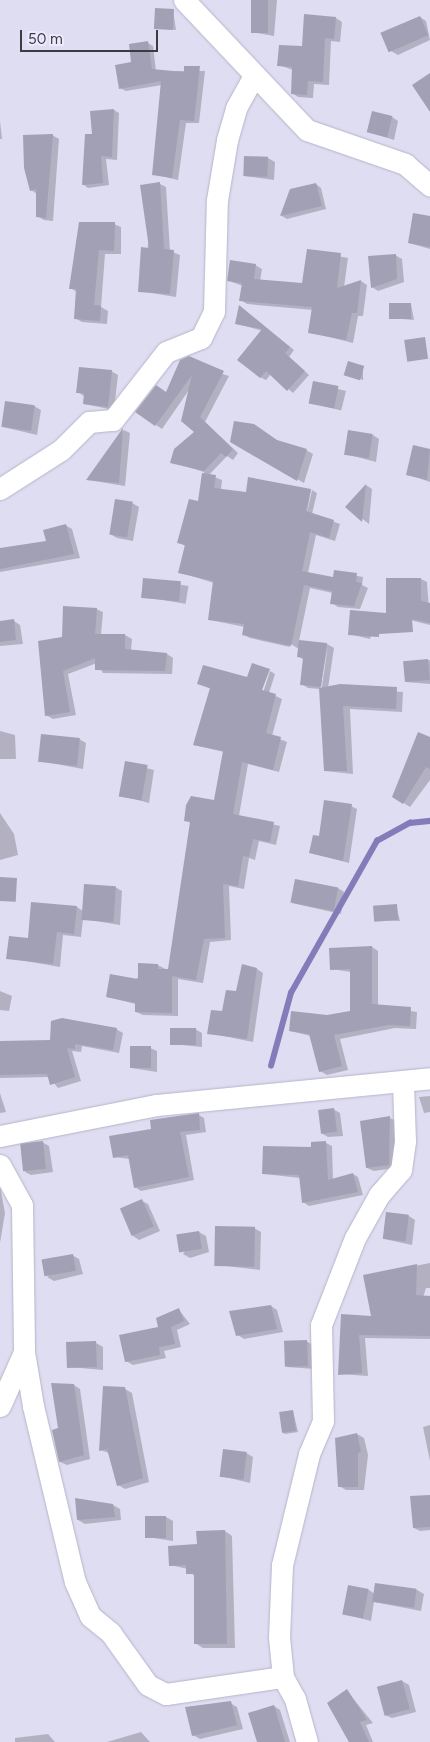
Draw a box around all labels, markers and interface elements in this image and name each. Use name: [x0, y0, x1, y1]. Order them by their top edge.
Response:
scale bar: [22, 20, 160, 52]
text: 50 m: [28, 30, 63, 48]

